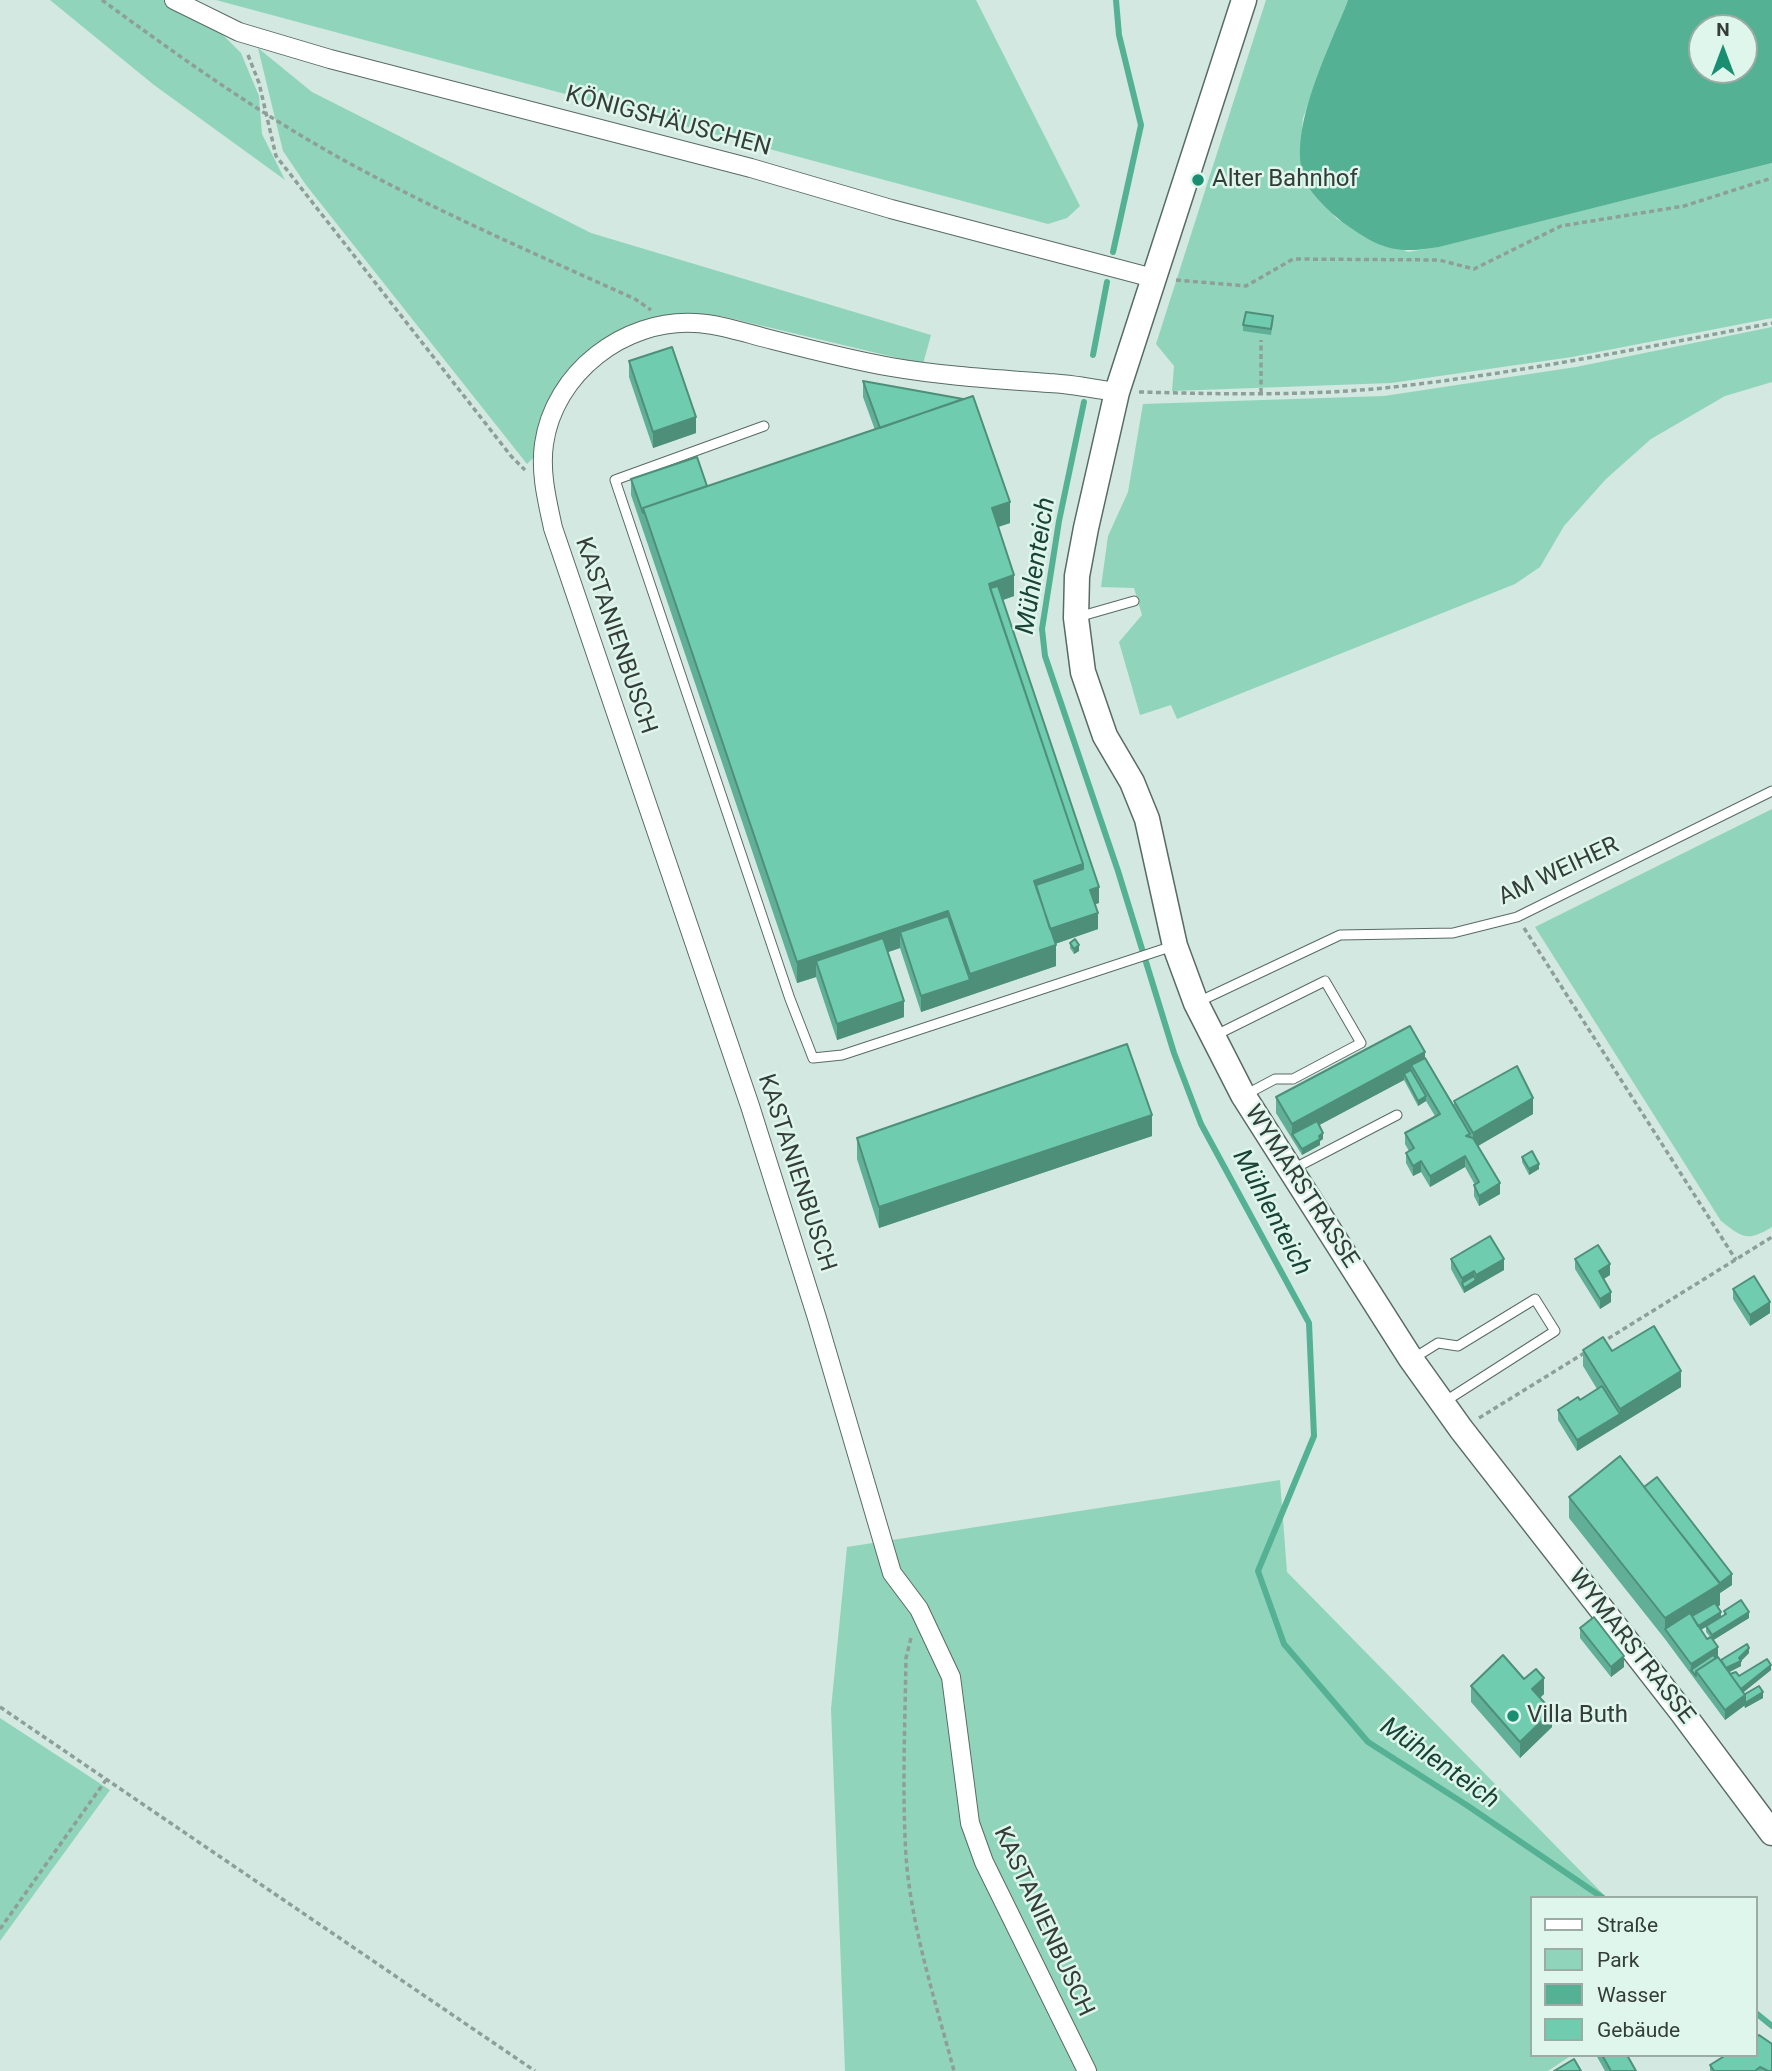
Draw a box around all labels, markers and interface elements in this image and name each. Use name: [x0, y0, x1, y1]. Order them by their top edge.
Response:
north arrow: [1688, 14, 1758, 84]
text: N: [1716, 18, 1730, 41]
street label: KÖNIGSHÄUSCHEN: [562, 81, 774, 163]
place label: Alter Bahnhof: [1212, 166, 1358, 194]
marker: Alter Bahnhof: [1190, 172, 1206, 188]
water label: Mühlenteich: [1011, 495, 1063, 637]
street label: KASTANIENBUSCH: [568, 534, 662, 738]
street label: AM WEIHER: [1494, 832, 1624, 912]
street label: KASTANIENBUSCH: [750, 1071, 842, 1275]
street label: WYMARSTRASSE: [1238, 1100, 1364, 1274]
water label: Mühlenteich: [1225, 1145, 1317, 1281]
street label: WYMARSTRASSE: [1562, 1564, 1700, 1730]
place label: Villa Buth: [1527, 1702, 1628, 1730]
marker: Villa Buth: [1505, 1708, 1521, 1724]
water label: Mühlenteich: [1374, 1712, 1504, 1816]
street label: KASTANIENBUSCH: [986, 1823, 1100, 2021]
legend: [1530, 1896, 1758, 2057]
text: Straße: [1597, 1913, 1658, 1937]
text: Park: [1597, 1948, 1639, 1972]
text: Wasser: [1597, 1983, 1667, 2007]
text: Gebäude: [1597, 2018, 1680, 2042]

